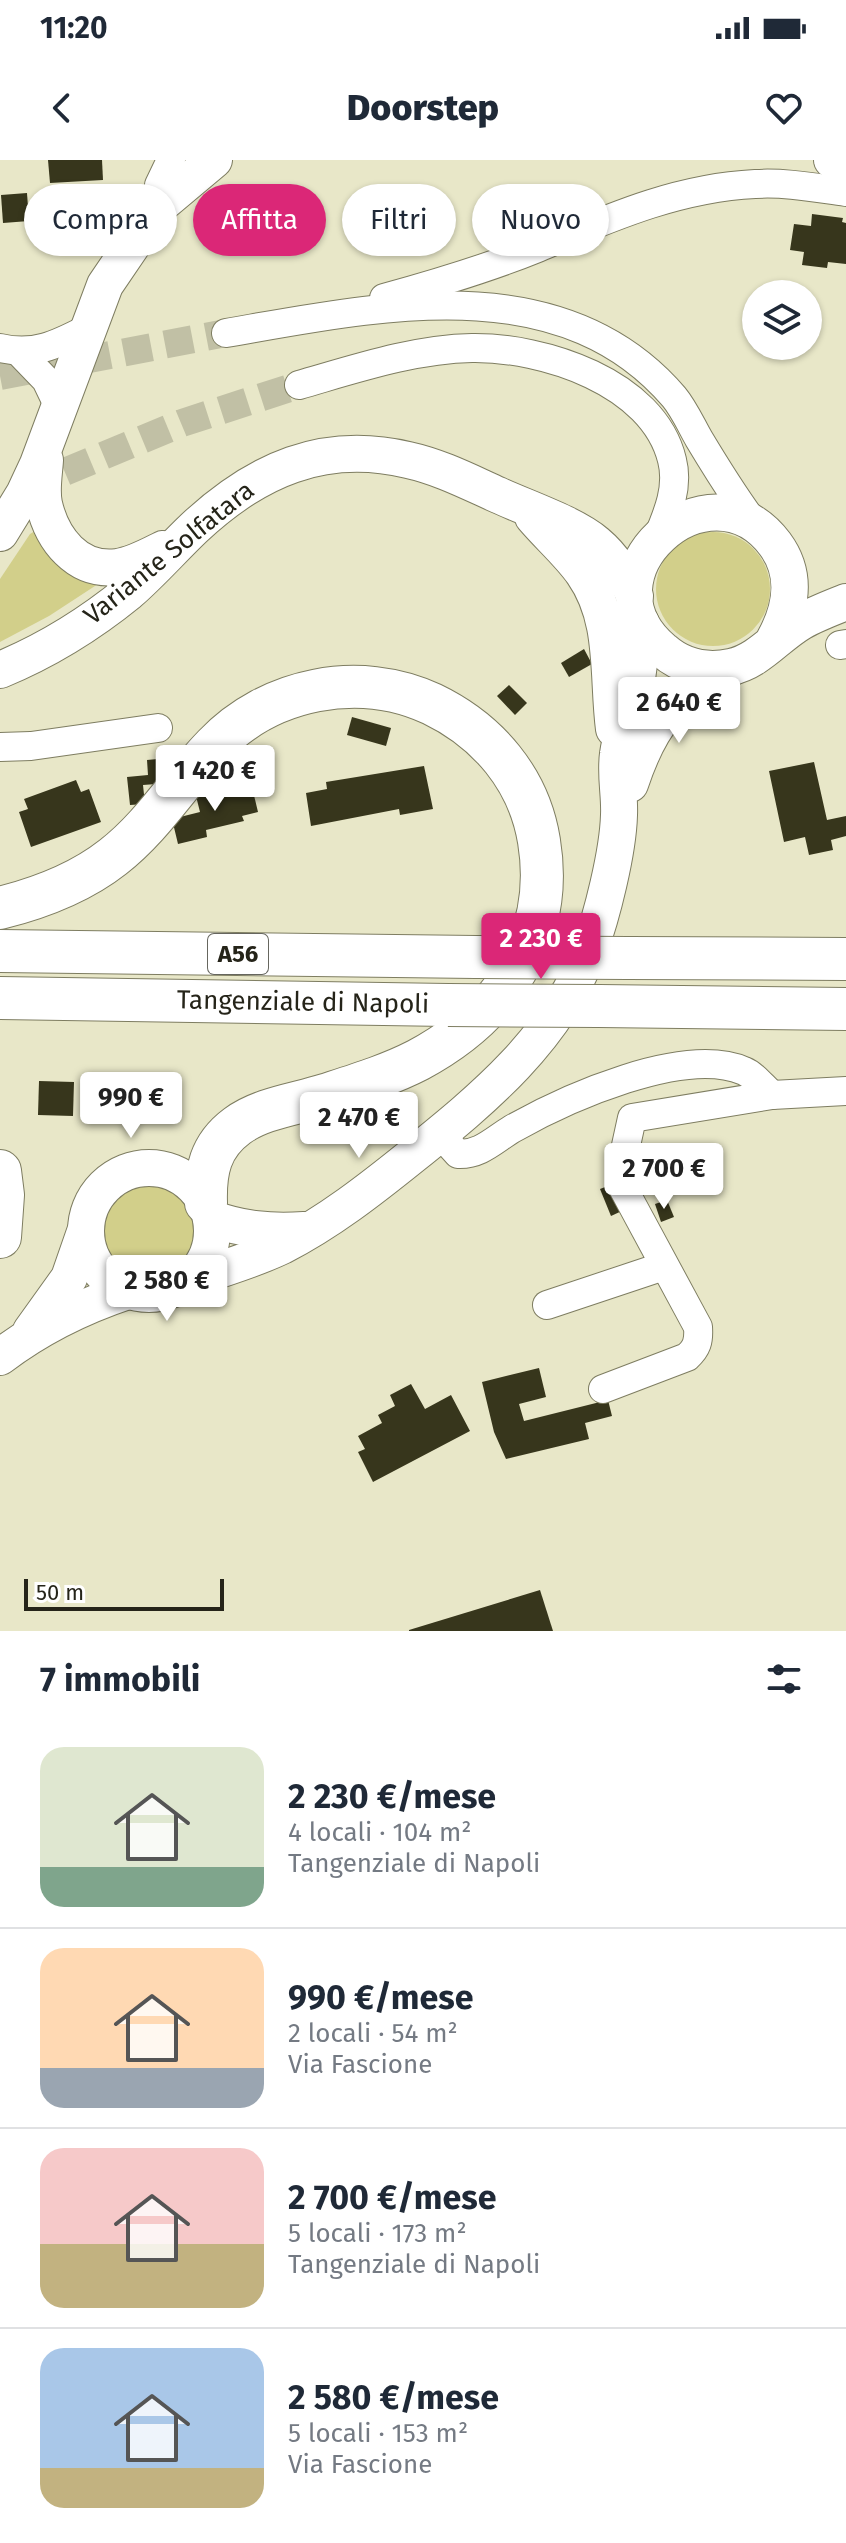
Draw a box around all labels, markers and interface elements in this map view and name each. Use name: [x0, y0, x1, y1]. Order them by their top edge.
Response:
text: 11:20: [40, 10, 108, 46]
icon: back: [40, 86, 84, 130]
text: Doorstep: [347, 86, 499, 130]
icon: heart: [762, 86, 806, 130]
chip: Compra: [24, 184, 177, 256]
chip: Affitta: [193, 184, 326, 256]
chip: Filtri: [342, 184, 456, 256]
chip: Nuovo: [472, 184, 609, 256]
map controls: [742, 280, 822, 360]
button: layers: [742, 280, 822, 360]
street label: Variante Solfatara: [78, 475, 260, 631]
pin: 2 640 €: [605, 677, 753, 745]
text: 2 640 €: [636, 687, 722, 718]
pin: 1 420 €: [141, 745, 289, 813]
text: 1 420 €: [174, 755, 256, 786]
pin: 2 230 €: [467, 913, 615, 981]
text: 2 230 €: [499, 923, 583, 954]
road number: A56: [208, 934, 268, 974]
street label: Tangenziale di Napoli: [177, 984, 429, 1020]
pin: 990 €: [75, 1072, 187, 1140]
text: 990 €: [98, 1082, 164, 1113]
pin: 2 470 €: [285, 1092, 433, 1160]
text: 2 470 €: [318, 1102, 400, 1133]
pin: 2 700 €: [590, 1143, 738, 1211]
text: 2 700 €: [622, 1153, 706, 1184]
pin: 2 580 €: [93, 1255, 241, 1323]
text: 2 580 €: [124, 1265, 210, 1296]
scale bar: [24, 1575, 224, 1611]
text: 50 m: [36, 1579, 84, 1606]
icon: filters: [762, 1657, 806, 1701]
text: 7 immobili: [40, 1659, 200, 1700]
text: 2 230 €/mese: [288, 1776, 496, 1817]
icon: home: [104, 1779, 200, 1875]
text: 4 locali · 104 m²: [288, 1817, 471, 1848]
text: Tangenziale di Napoli: [288, 1848, 540, 1879]
text: 990 €/mese: [288, 1977, 473, 2018]
icon: home: [104, 1980, 200, 2076]
text: 2 locali · 54 m²: [288, 2018, 458, 2049]
text: Via Fascione: [288, 2049, 432, 2080]
text: 2 700 €/mese: [288, 2177, 496, 2218]
icon: home: [104, 2180, 200, 2276]
text: 5 locali · 173 m²: [288, 2218, 467, 2249]
text: Tangenziale di Napoli: [288, 2249, 540, 2280]
text: 2 580 €/mese: [288, 2377, 499, 2418]
icon: home: [104, 2380, 200, 2476]
text: 5 locali · 153 m²: [288, 2418, 468, 2449]
text: Via Fascione: [288, 2449, 432, 2480]

